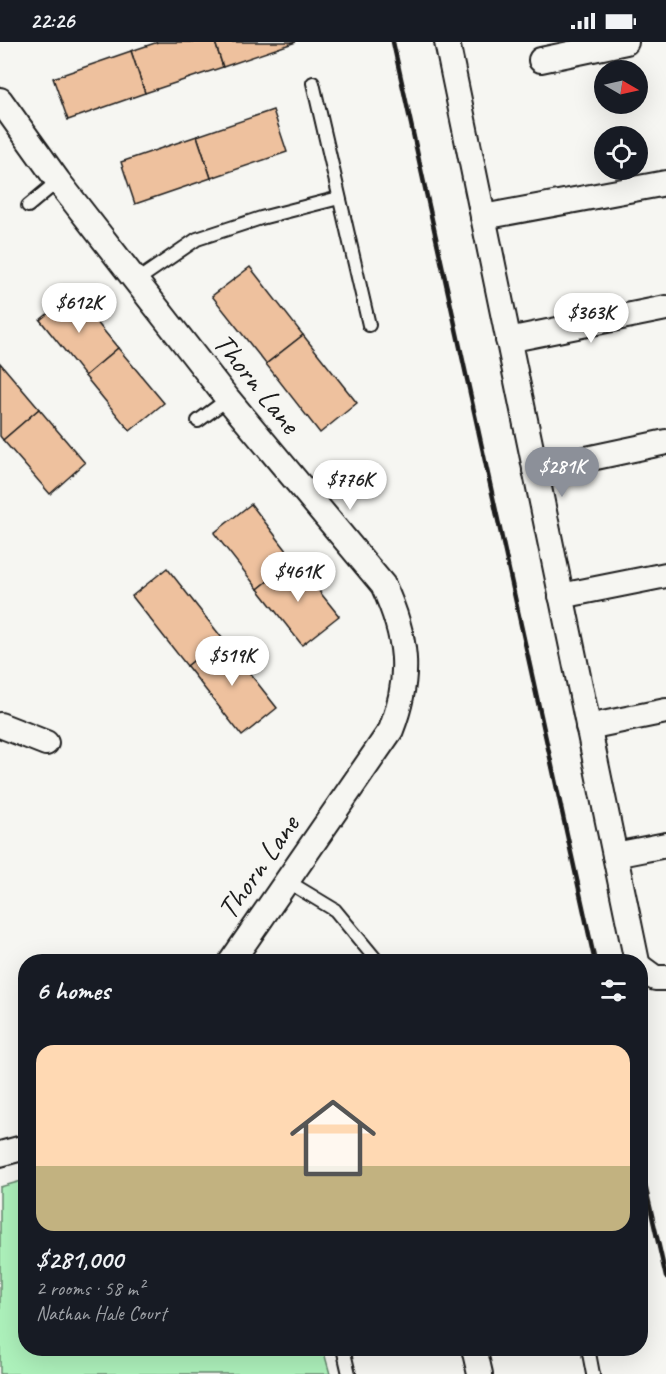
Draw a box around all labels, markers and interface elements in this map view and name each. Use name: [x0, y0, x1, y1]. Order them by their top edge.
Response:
text: 22:26: [30, 7, 74, 35]
north arrow: [594, 60, 648, 114]
map controls: [594, 60, 648, 180]
button: locate: [594, 126, 648, 180]
pin: $612K: [37, 283, 121, 334]
text: $612K: [56, 290, 102, 315]
pin: $363K: [549, 293, 633, 344]
text: $363K: [568, 300, 614, 325]
street label: Thorn Lane: [205, 325, 310, 443]
pin: $281K: [520, 447, 604, 498]
text: $281K: [539, 454, 585, 479]
pin: $776K: [308, 460, 392, 511]
text: $776K: [327, 467, 373, 492]
pin: $461K: [256, 552, 340, 603]
text: $461K: [275, 559, 321, 584]
pin: $519K: [190, 636, 274, 687]
text: $519K: [209, 643, 255, 668]
street label: Thorn Lane: [208, 806, 309, 926]
text: 6 homes: [36, 974, 110, 1007]
icon: filters: [597, 974, 630, 1007]
icon: home: [279, 1084, 387, 1192]
text: $281,000: [36, 1243, 123, 1276]
text: 2 rooms · 58 m²: [36, 1276, 144, 1301]
text: Nathan Hale Court: [36, 1301, 166, 1326]

